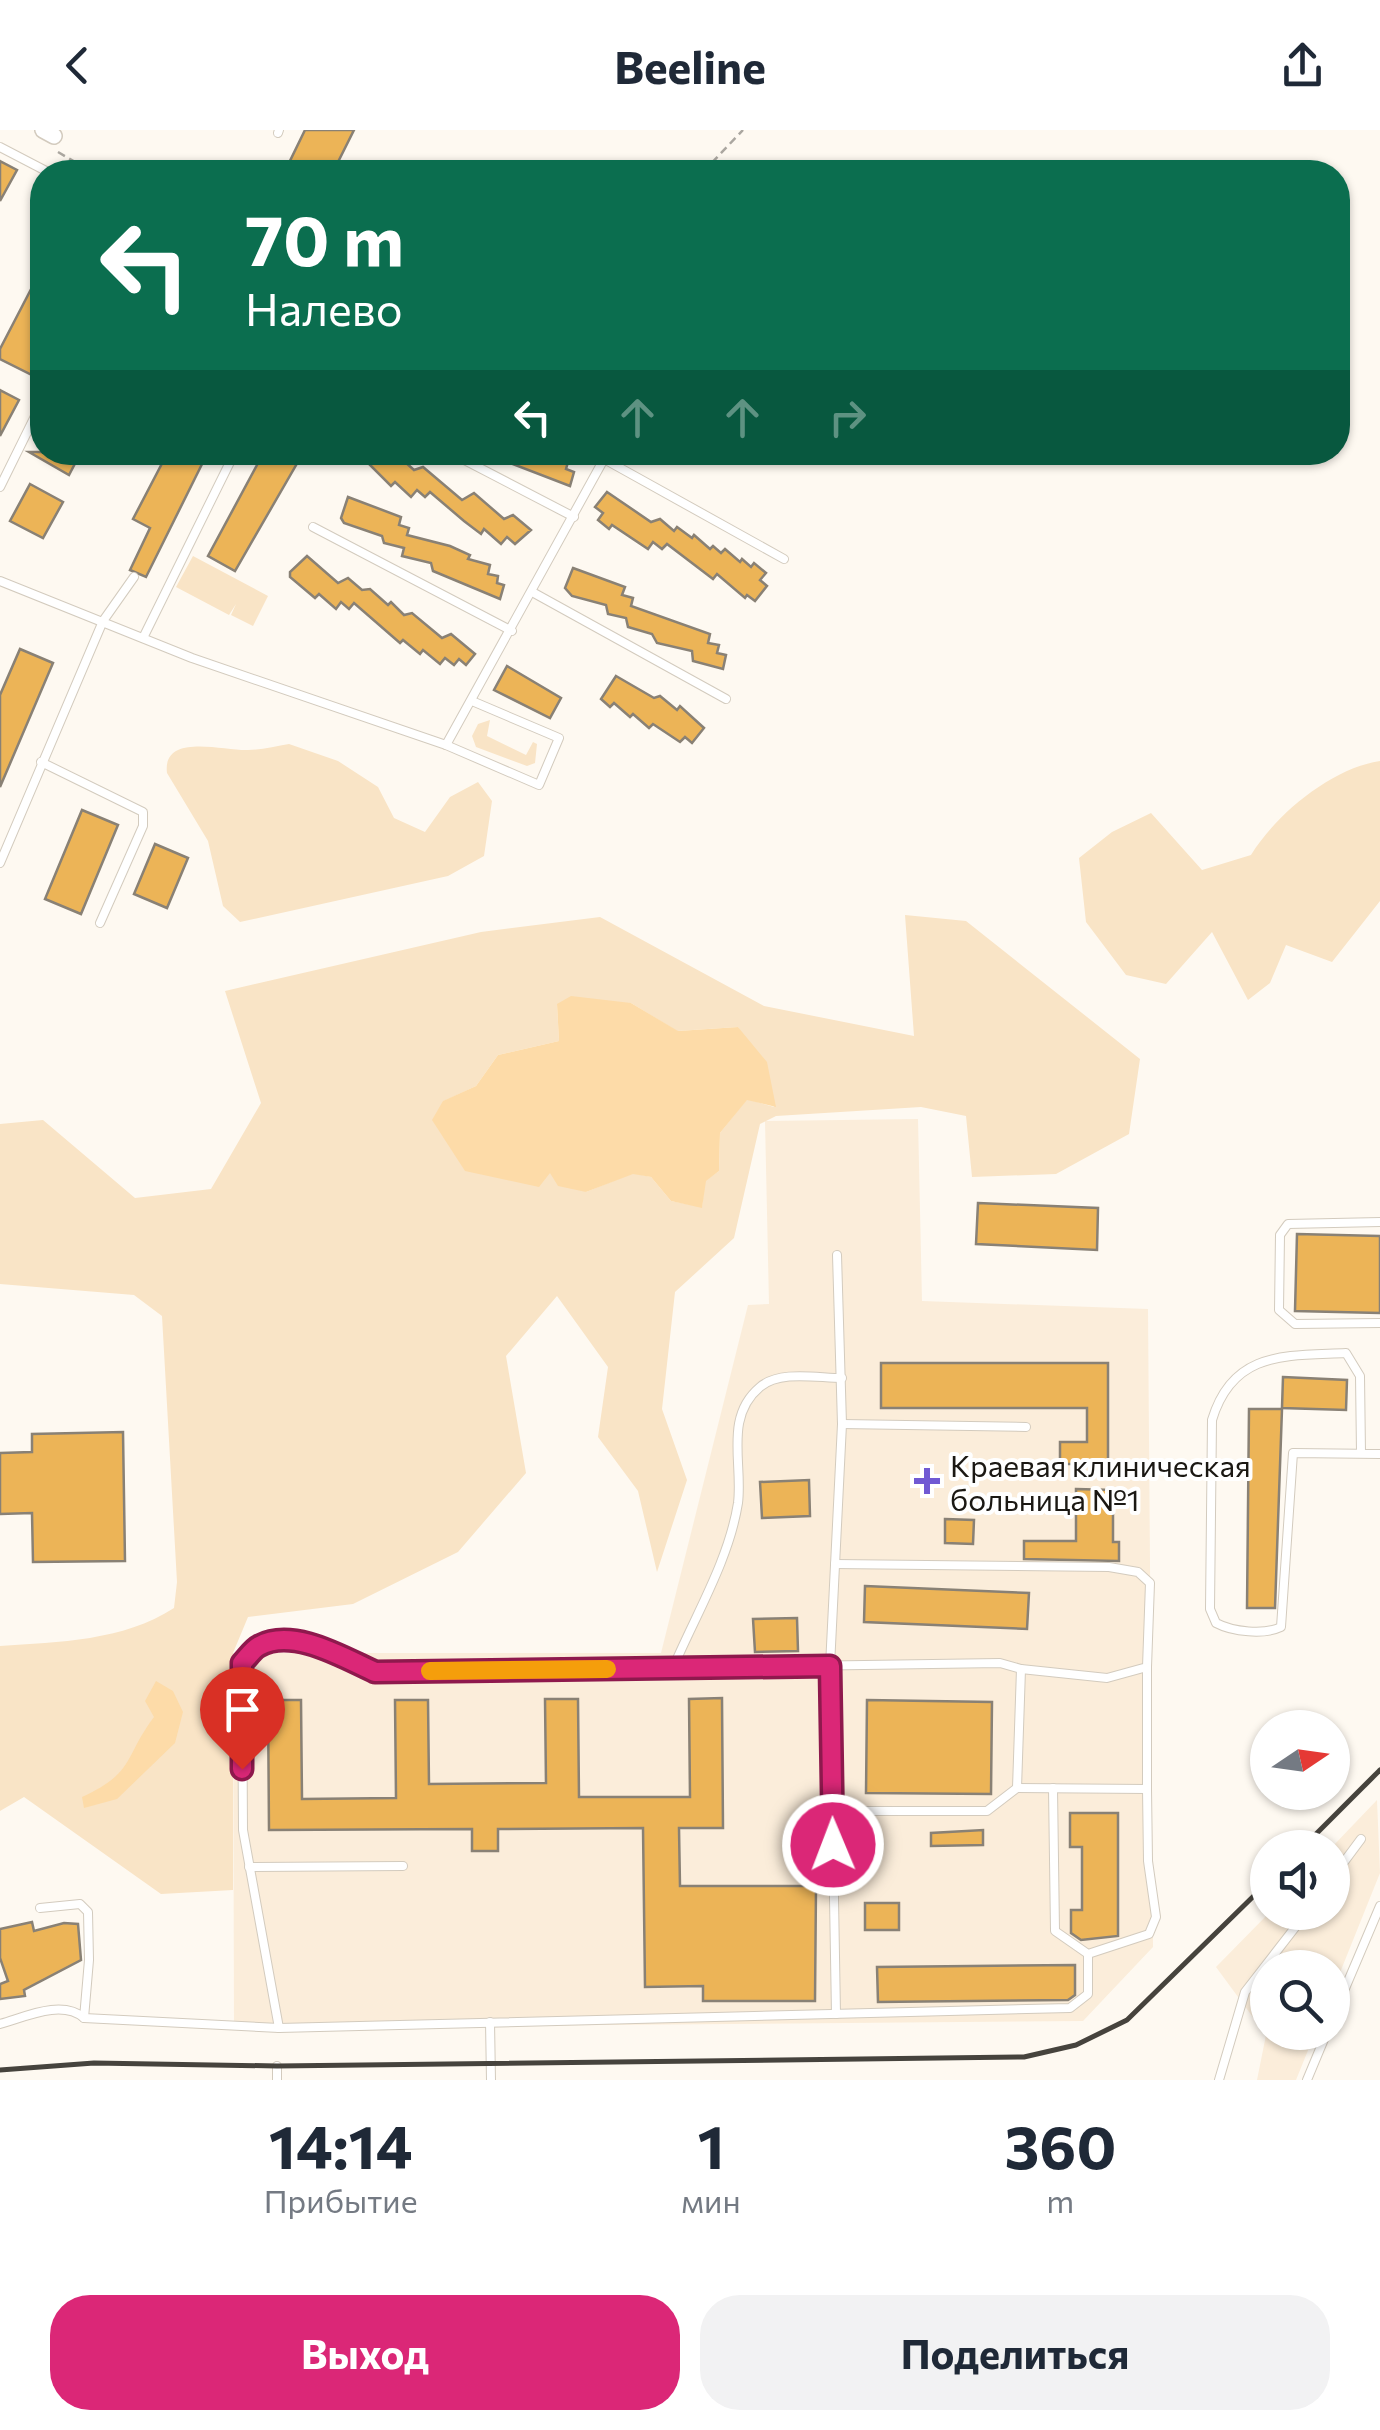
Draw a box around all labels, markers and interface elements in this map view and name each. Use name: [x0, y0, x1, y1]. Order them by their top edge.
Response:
icon: back: [50, 38, 105, 93]
text: Beeline: [614, 38, 766, 93]
icon: share: [1275, 38, 1330, 93]
text: 70 m: [245, 195, 404, 280]
icon: left: [80, 200, 210, 330]
text: Налево: [245, 280, 403, 335]
icon: left: [505, 390, 560, 445]
icon: ahead: [610, 390, 665, 445]
icon: ahead: [715, 390, 770, 445]
icon: right: [820, 390, 875, 445]
place label: Краевая клиническая больница №1: [950, 1446, 1251, 1517]
marker: Краевая клиническая больница №1: [914, 1468, 940, 1494]
pin: [200, 1667, 285, 1770]
icon: arrive: [215, 1682, 270, 1737]
north arrow: [1250, 1710, 1350, 1810]
map controls: [1250, 1710, 1350, 2050]
position arrow: [781, 1793, 885, 1897]
button: sound: [1250, 1830, 1350, 1930]
button: search: [1250, 1950, 1350, 2050]
text: 14:14: [269, 2108, 413, 2181]
text: 1: [697, 2108, 725, 2181]
text: 360: [1004, 2108, 1116, 2181]
text: Прибытие: [264, 2180, 418, 2220]
text: мин: [681, 2180, 741, 2220]
text: m: [1046, 2180, 1074, 2220]
button: Выход: [50, 2295, 680, 2410]
button: Поделиться: [700, 2295, 1330, 2410]

